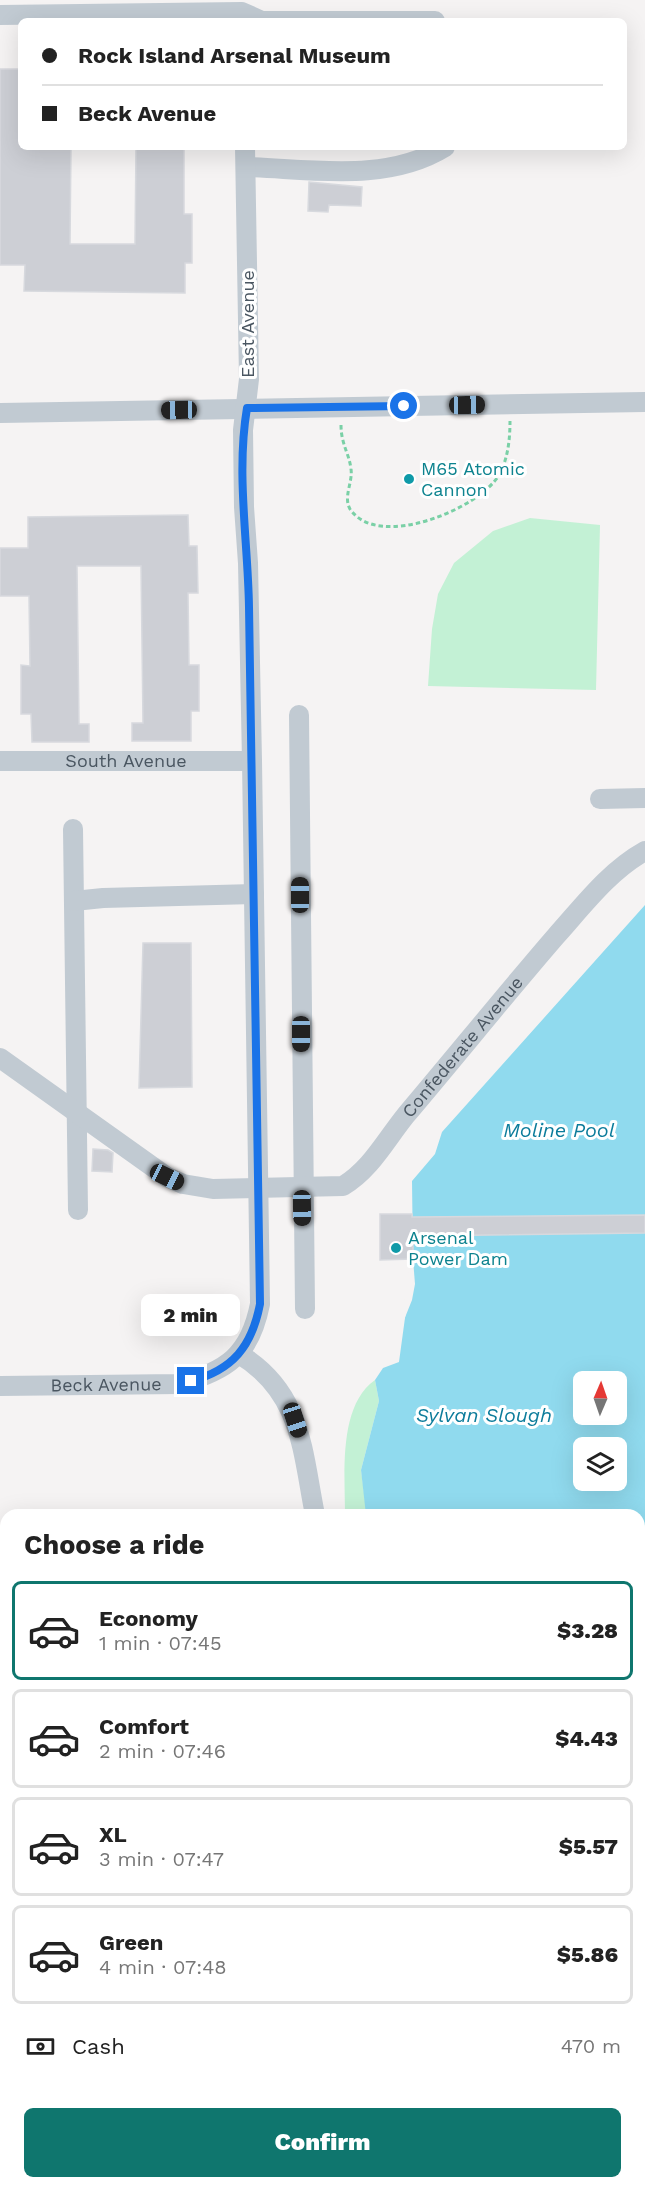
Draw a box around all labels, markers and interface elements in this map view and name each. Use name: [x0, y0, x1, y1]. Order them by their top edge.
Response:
text: Rock Island Arsenal Museum: [78, 43, 391, 68]
text: Beck Avenue: [78, 101, 216, 126]
street label: East Avenue: [237, 270, 258, 378]
route start: [390, 392, 417, 419]
car: [449, 396, 485, 414]
car: [161, 401, 197, 419]
place label: M65 Atomic Cannon: [421, 458, 525, 500]
marker: M65 Atomic Cannon: [402, 472, 416, 486]
street label: South Avenue: [65, 750, 187, 771]
car: [291, 877, 309, 913]
street label: Confederate Avenue: [398, 972, 527, 1122]
car: [292, 1016, 310, 1052]
water label: Moline Pool: [503, 1118, 615, 1142]
car: [147, 1161, 187, 1193]
car: [293, 1190, 311, 1226]
place label: Arsenal Power Dam: [408, 1227, 508, 1269]
marker: Arsenal Power Dam: [389, 1241, 403, 1255]
callout: 2 min: [142, 1294, 240, 1336]
text: 2 min: [163, 1303, 218, 1327]
route end: [177, 1367, 204, 1394]
north arrow: [573, 1371, 627, 1425]
map controls: [573, 1371, 627, 1491]
street label: Beck Avenue: [50, 1373, 162, 1395]
car: [281, 1400, 309, 1440]
water label: Sylvan Slough: [416, 1403, 552, 1427]
button: layers: [573, 1437, 627, 1491]
text: Choose a ride: [24, 1529, 204, 1561]
icon: car: [27, 1604, 81, 1658]
text: Economy: [99, 1606, 198, 1631]
text: $3.28: [557, 1618, 618, 1643]
text: 1 min · 07:45: [99, 1631, 222, 1655]
icon: car: [27, 1712, 81, 1766]
text: Comfort: [99, 1714, 189, 1739]
text: $4.43: [555, 1726, 618, 1751]
text: 2 min · 07:46: [99, 1739, 226, 1763]
icon: car: [27, 1820, 81, 1874]
text: XL: [99, 1822, 127, 1847]
text: $5.57: [559, 1834, 618, 1859]
text: 3 min · 07:47: [99, 1847, 224, 1871]
icon: car: [27, 1928, 81, 1982]
text: Green: [99, 1930, 163, 1955]
text: $5.86: [557, 1942, 618, 1967]
text: 4 min · 07:48: [99, 1955, 227, 1979]
icon: cash: [24, 2030, 57, 2063]
text: Cash: [72, 2034, 125, 2059]
text: 470 m: [561, 2034, 621, 2058]
button: Confirm: [24, 2108, 621, 2177]

